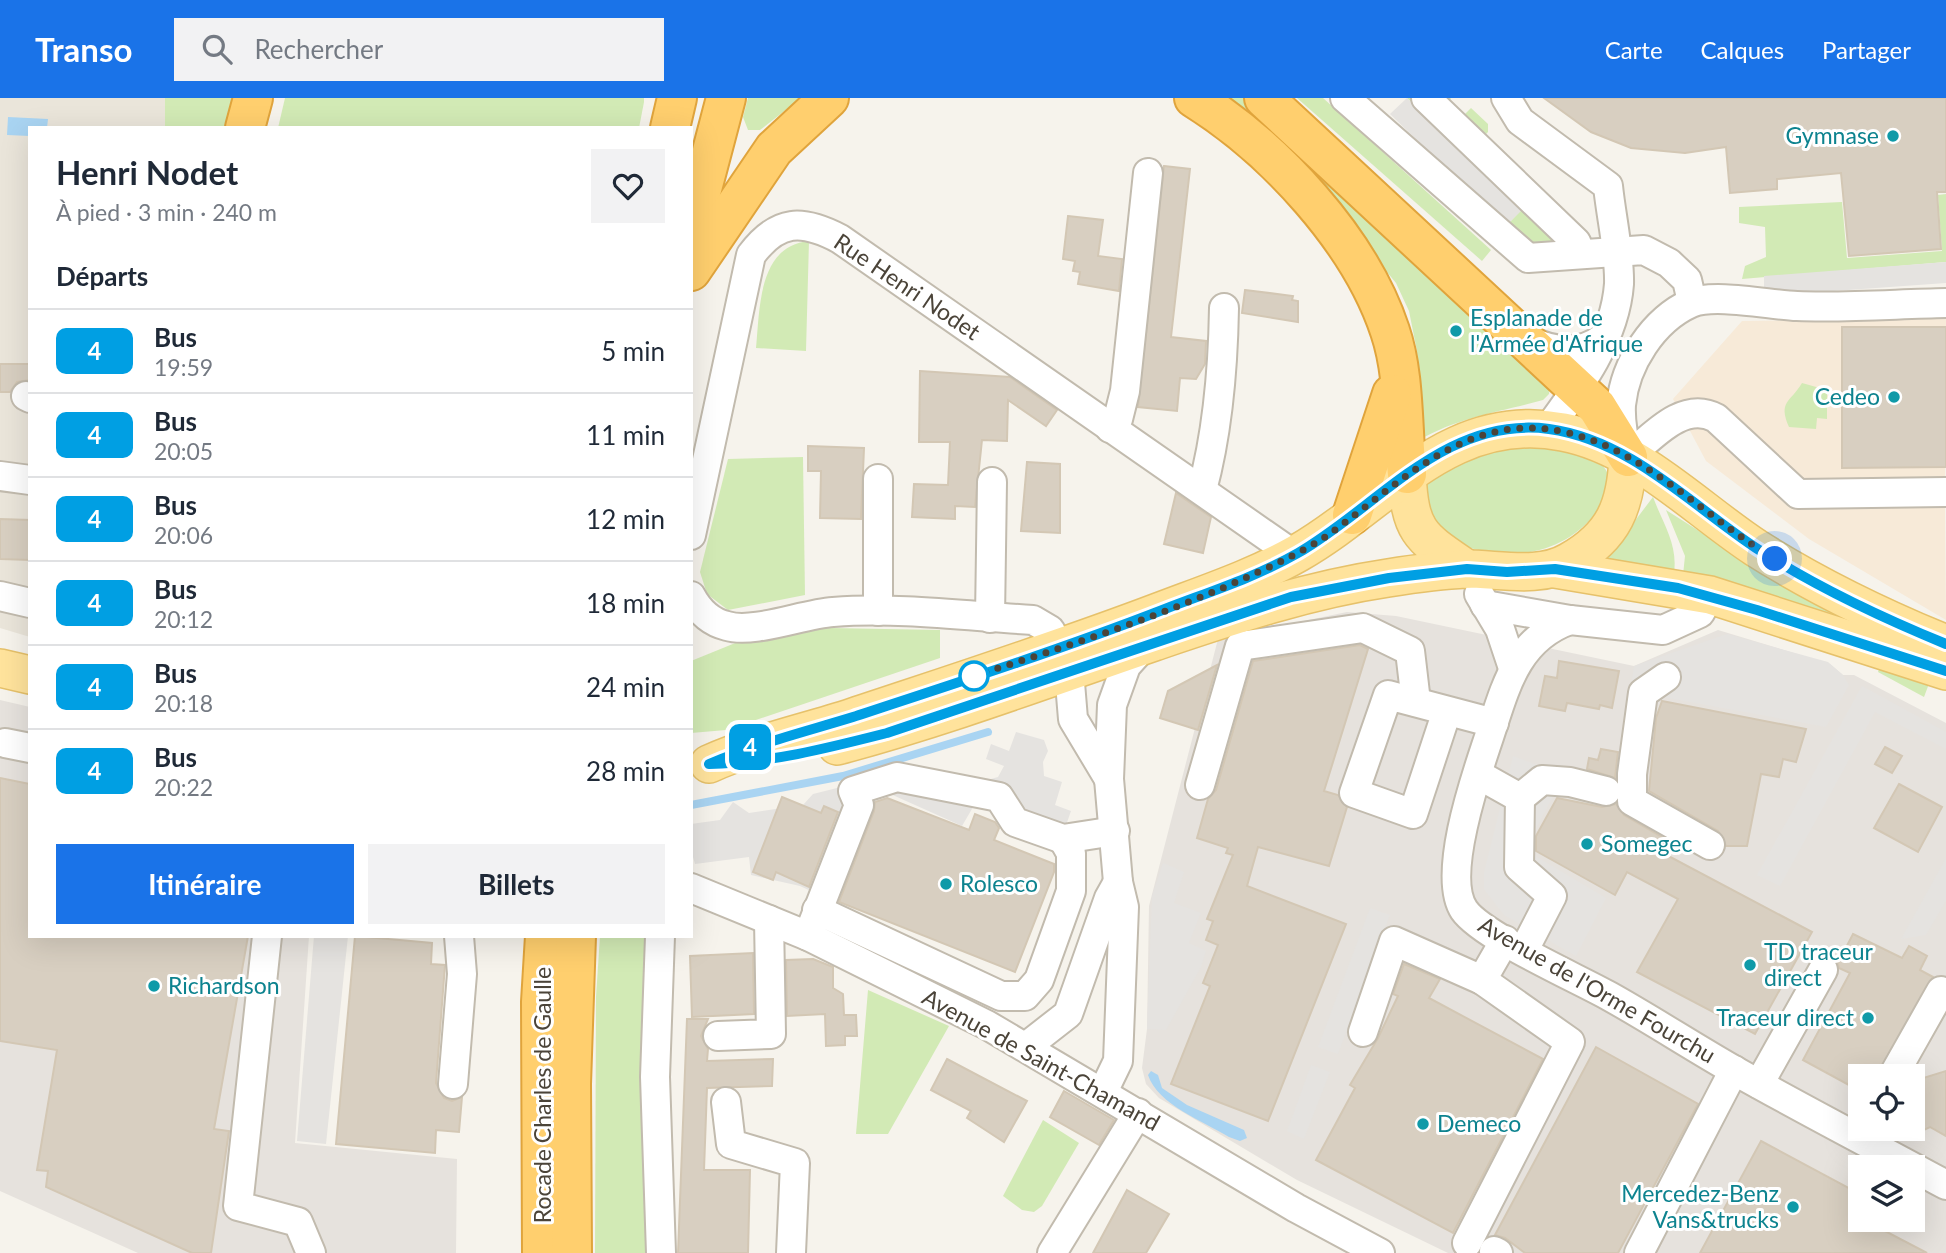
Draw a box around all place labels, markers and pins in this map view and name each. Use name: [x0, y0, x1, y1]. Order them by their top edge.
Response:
place label: Gymnase: [1785, 121, 1879, 149]
marker: Gymnase: [1885, 128, 1901, 144]
place label: Esplanade de l'Armée d'Afrique: [1470, 303, 1643, 357]
marker: Esplanade de l'Armée d'Afrique: [1448, 323, 1464, 339]
place label: Cedeo: [1815, 382, 1880, 410]
marker: Cedeo: [1886, 389, 1902, 405]
unlabelled marker: [959, 661, 989, 691]
place label: Somegec: [1601, 829, 1692, 857]
marker: Somegec: [1579, 836, 1595, 852]
place label: Rolesco: [960, 869, 1038, 897]
marker: Rolesco: [938, 876, 954, 892]
place label: TD traceur direct: [1764, 937, 1874, 991]
marker: TD traceur direct: [1742, 957, 1758, 973]
place label: Richardson: [168, 971, 280, 999]
marker: Richardson: [146, 978, 162, 994]
place label: Traceur direct: [1716, 1003, 1855, 1031]
marker: Traceur direct: [1860, 1010, 1876, 1026]
place label: Demeco: [1437, 1109, 1521, 1137]
marker: Demeco: [1415, 1116, 1431, 1132]
place label: Mercedez-Benz Vans&trucks: [1621, 1179, 1779, 1233]
marker: Mercedez-Benz Vans&trucks: [1785, 1199, 1801, 1215]

